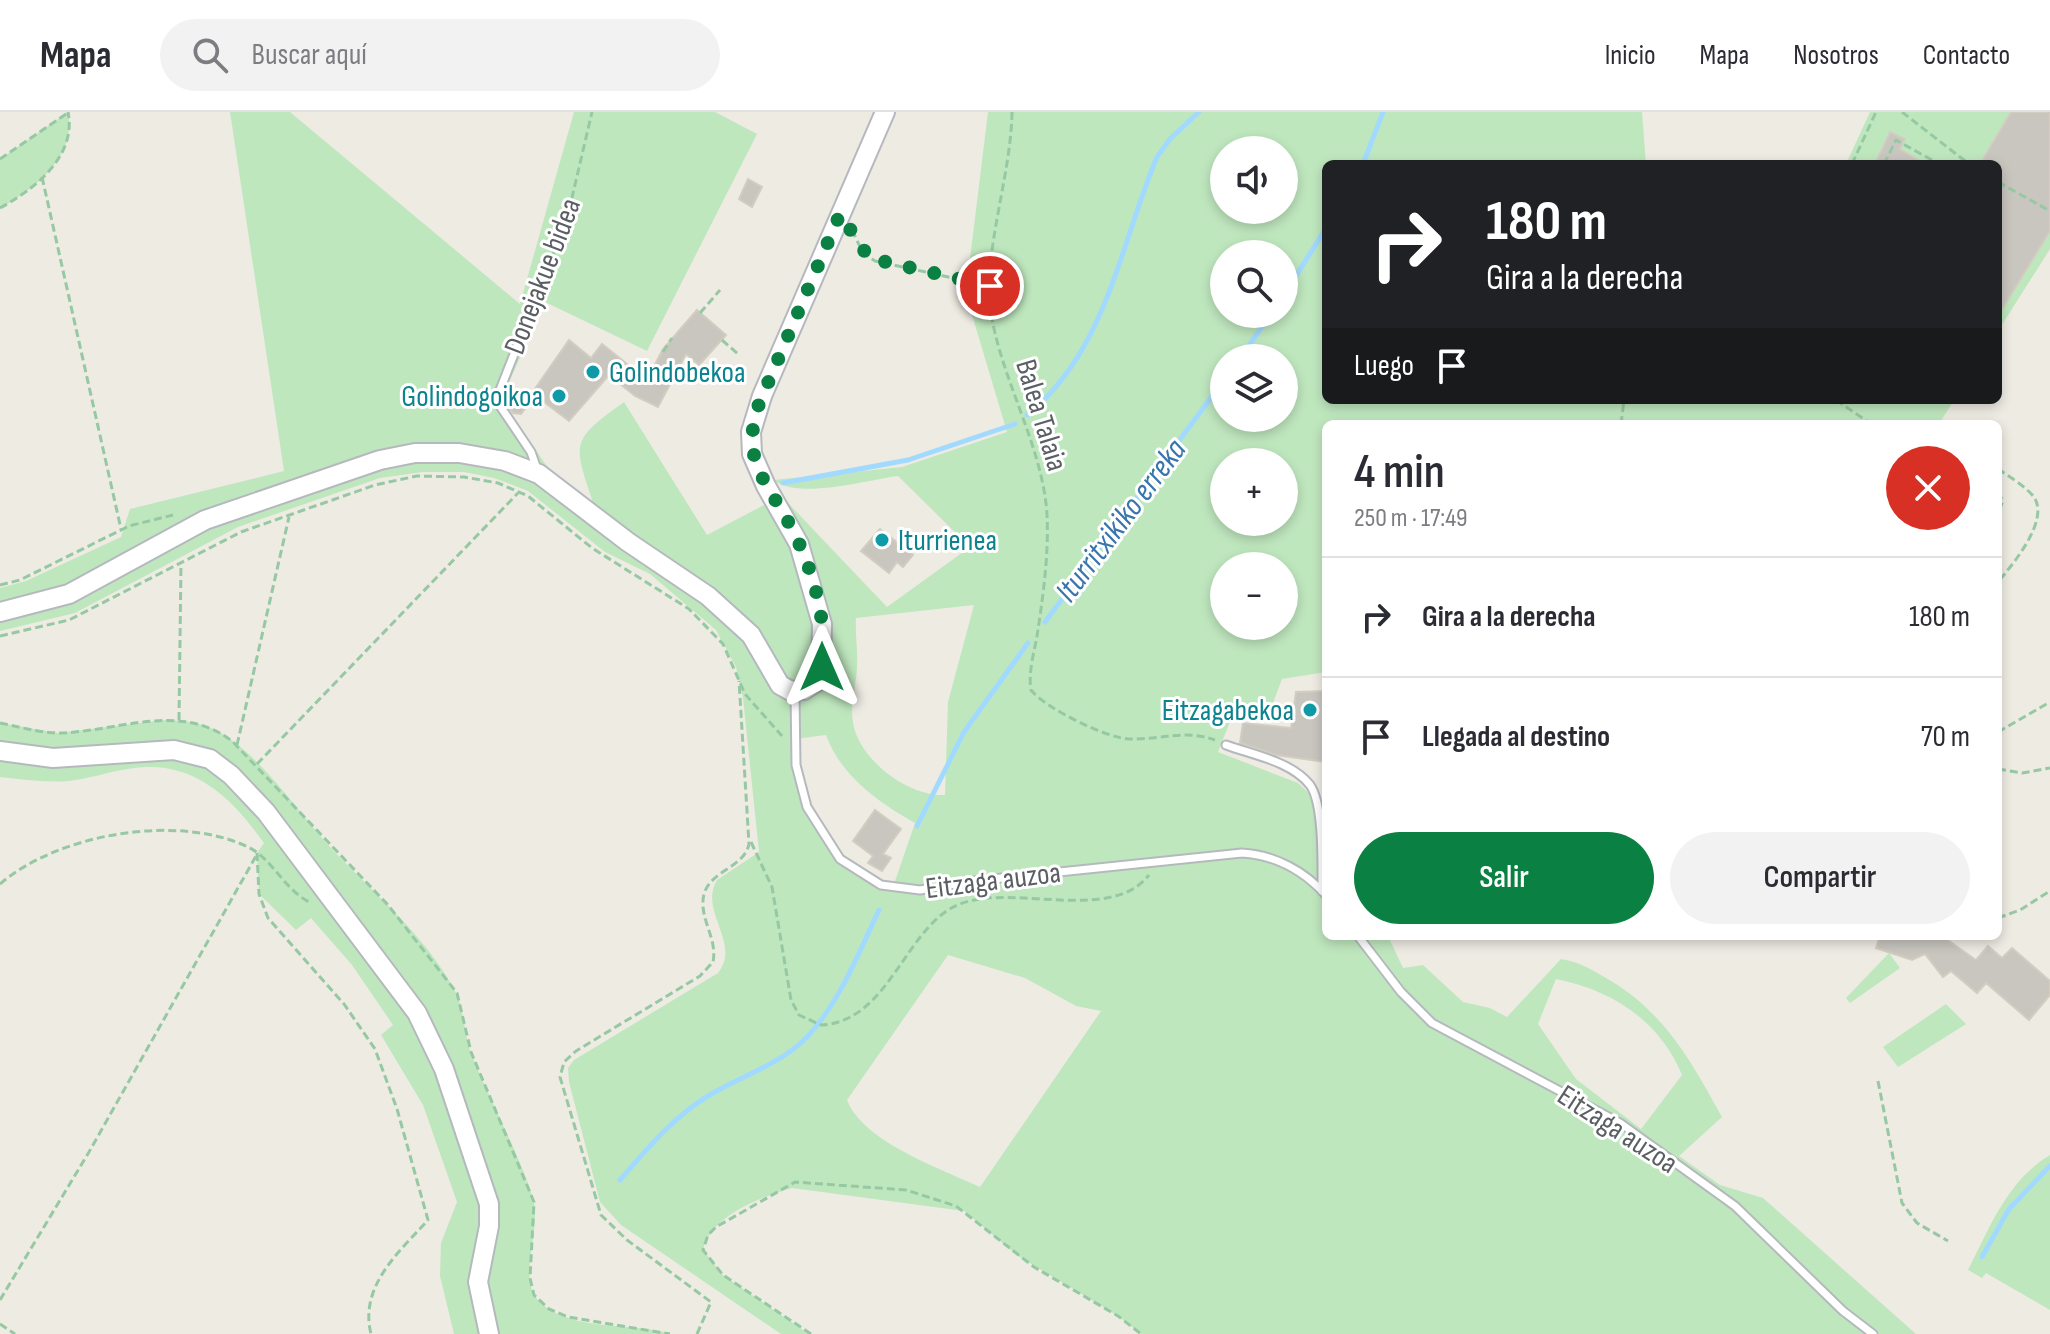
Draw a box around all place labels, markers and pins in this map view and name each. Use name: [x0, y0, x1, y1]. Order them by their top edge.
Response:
pin: [956, 252, 1024, 320]
place label: Golindobekoa: [609, 355, 746, 391]
marker: Golindobekoa: [584, 363, 602, 381]
place label: Golindogoikoa: [401, 379, 543, 415]
marker: Golindogoikoa: [550, 387, 568, 405]
place label: Iturrienea: [898, 523, 997, 559]
marker: Iturrienea: [873, 531, 891, 549]
place label: Eitzagabekoa: [1162, 693, 1294, 729]
marker: Eitzagabekoa: [1301, 701, 1319, 719]

